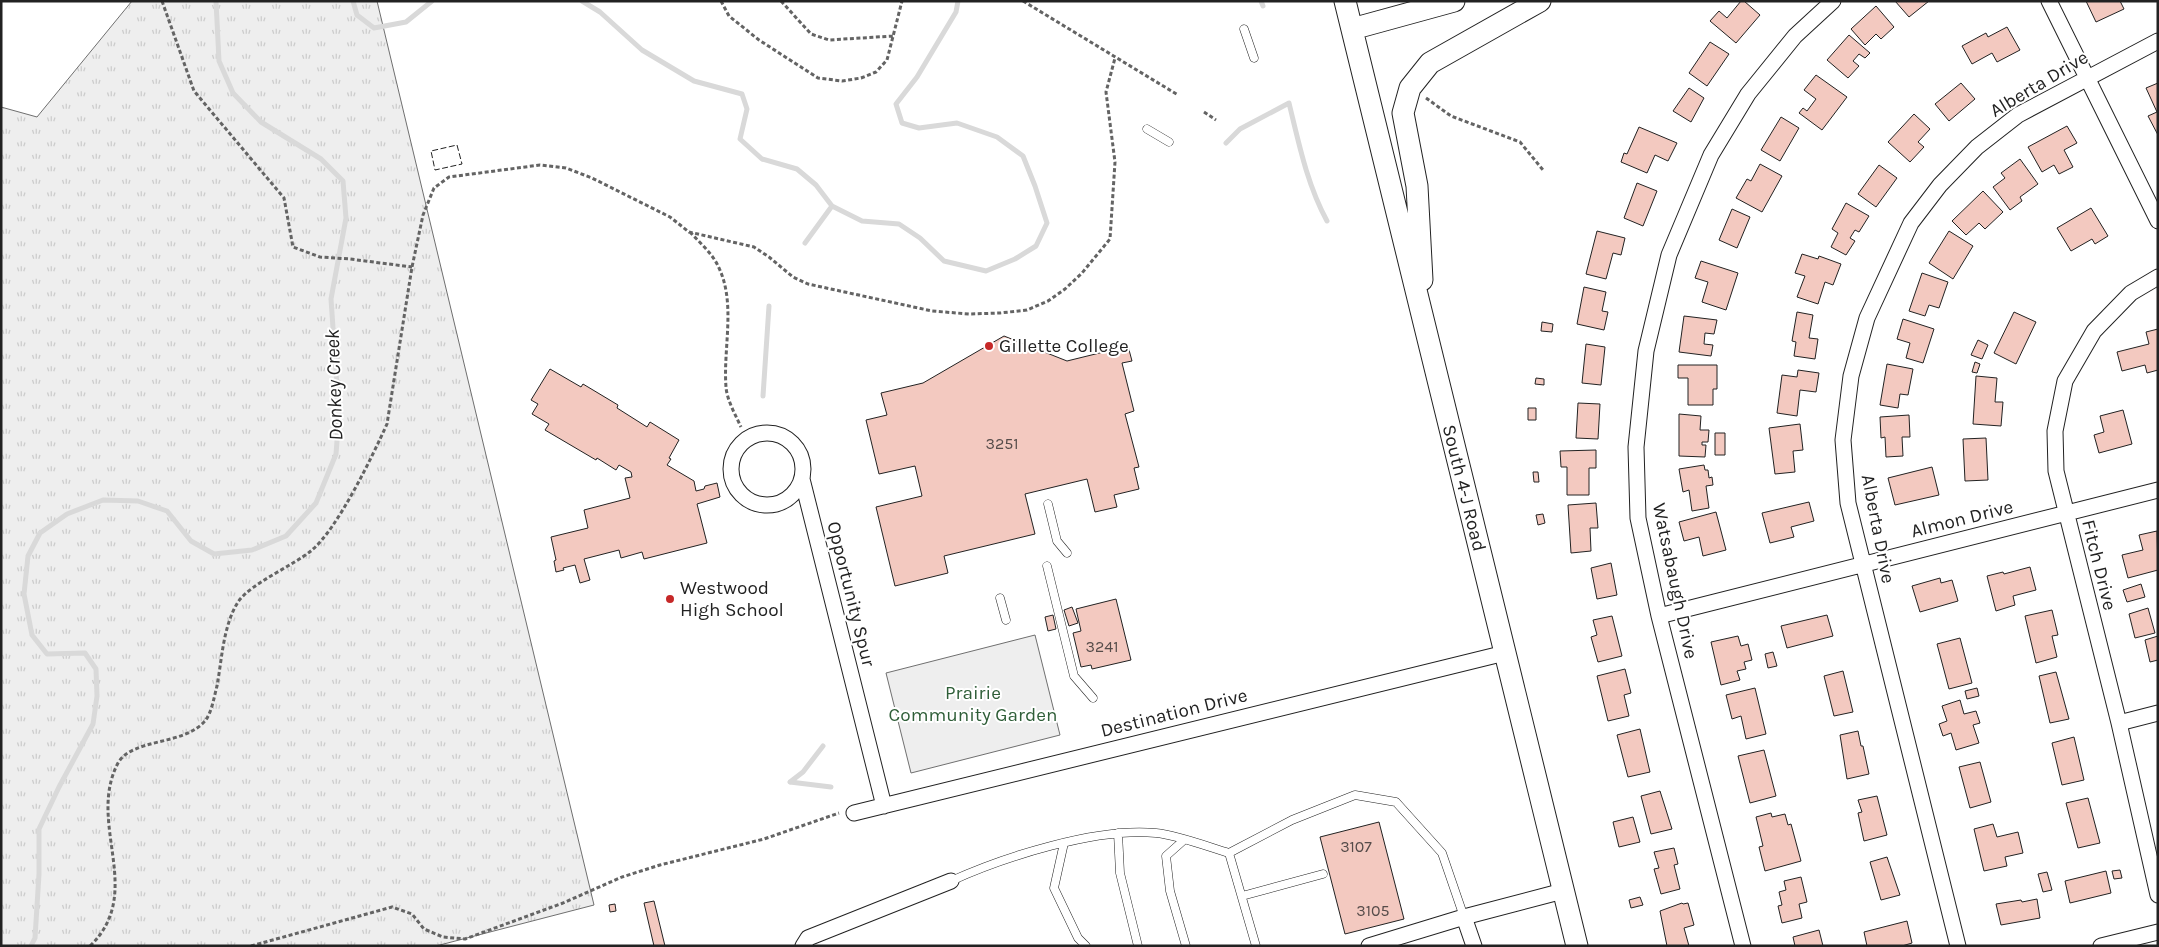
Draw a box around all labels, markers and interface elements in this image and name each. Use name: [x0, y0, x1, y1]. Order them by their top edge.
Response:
street label: Alberta Drive: [1986, 46, 2092, 122]
water label: Donkey Creek: [321, 328, 347, 441]
place label: Gillette College: [999, 335, 1129, 357]
marker: Gillette College: [983, 340, 995, 352]
street label: South 4-J Road: [1438, 422, 1490, 554]
house number: 3251: [985, 434, 1019, 453]
street label: Alberta Drive: [1857, 473, 1899, 585]
street label: Almon Drive: [1909, 496, 2015, 542]
street label: Watsabaugh Drive: [1648, 501, 1702, 661]
street label: Fitch Drive: [2077, 517, 2121, 613]
street label: Opportunity Spur: [822, 519, 880, 669]
place label: Westwood High School: [680, 577, 784, 621]
marker: Westwood High School: [664, 593, 676, 605]
house number: 3241: [1086, 637, 1118, 656]
park label: Prairie Community Garden: [889, 682, 1057, 726]
street label: Destination Drive: [1098, 684, 1250, 742]
house number: 3107: [1340, 837, 1372, 856]
house number: 3105: [1356, 901, 1390, 920]

